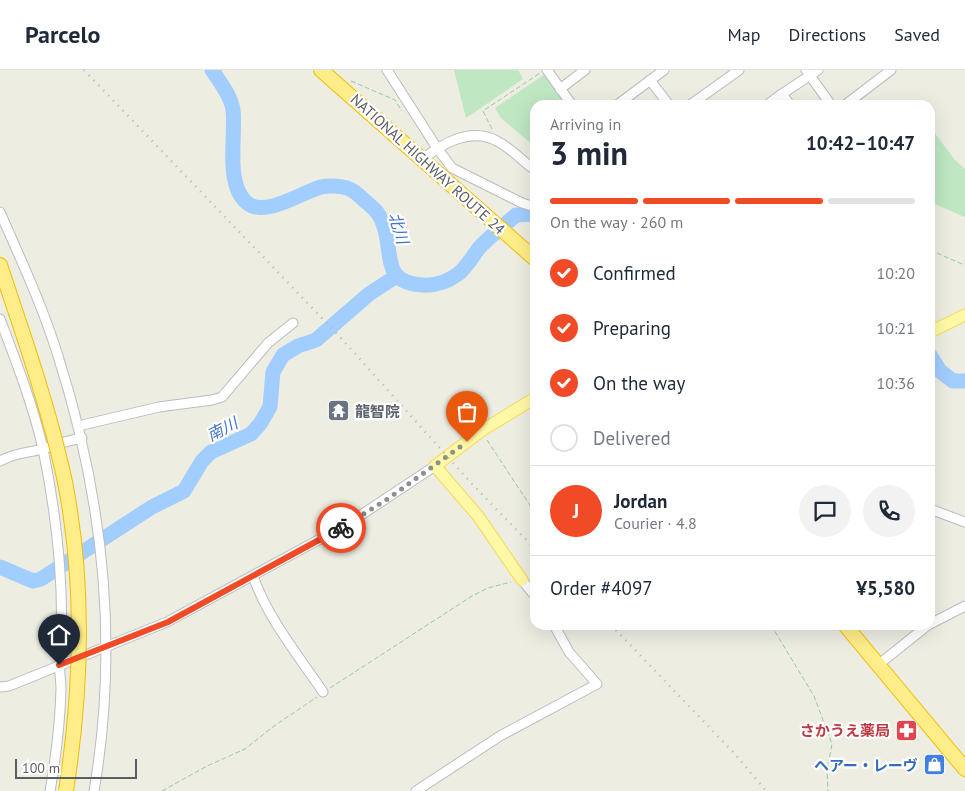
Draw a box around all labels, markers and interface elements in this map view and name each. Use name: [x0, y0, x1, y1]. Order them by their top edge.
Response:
text: Parcelo: [25, 19, 100, 50]
text: Map: [728, 23, 760, 46]
text: Directions: [788, 23, 866, 46]
text: Saved: [894, 23, 940, 46]
street label: NATIONAL HIGHWAY ROUTE 24: [347, 90, 509, 238]
text: Arriving in: [550, 114, 621, 134]
text: 10:42–10:47: [806, 131, 915, 155]
text: 3 min: [550, 132, 628, 174]
water label: 北川: [385, 210, 414, 248]
text: On the way · 260 m: [550, 212, 683, 232]
icon: check: [550, 259, 578, 287]
text: Confirmed: [593, 261, 676, 285]
text: 10:20: [877, 263, 915, 283]
icon: check: [550, 314, 578, 342]
text: Preparing: [593, 316, 671, 340]
text: 10:21: [877, 318, 915, 338]
icon: check: [550, 369, 578, 397]
text: On the way: [593, 371, 685, 395]
text: 10:36: [877, 373, 915, 393]
pin: [446, 391, 488, 442]
icon: bag: [453, 398, 481, 426]
temple icon: 龍智院: [327, 399, 351, 423]
place label: 龍智院: [355, 402, 400, 421]
water label: 南川: [203, 412, 243, 445]
text: Delivered: [593, 426, 671, 450]
button: chat: [799, 485, 851, 537]
button: phone: [863, 485, 915, 537]
text: Jordan: [614, 489, 667, 513]
text: J: [573, 499, 579, 523]
courier: [316, 503, 366, 553]
text: Courier · 4.8: [614, 513, 697, 533]
icon: bike: [327, 514, 355, 542]
text: Order #4097: [550, 576, 653, 600]
text: ¥5,580: [856, 576, 915, 600]
pin: [38, 614, 80, 665]
icon: home: [45, 621, 73, 649]
pharmacy icon: さかうえ薬局: [894, 718, 918, 742]
place label: さかうえ薬局: [800, 721, 890, 740]
shop icon: ヘアー・レーヴ: [922, 753, 946, 777]
scale bar: [15, 756, 138, 779]
place label: ヘアー・レーヴ: [814, 756, 918, 775]
text: 100 m: [22, 759, 60, 777]

